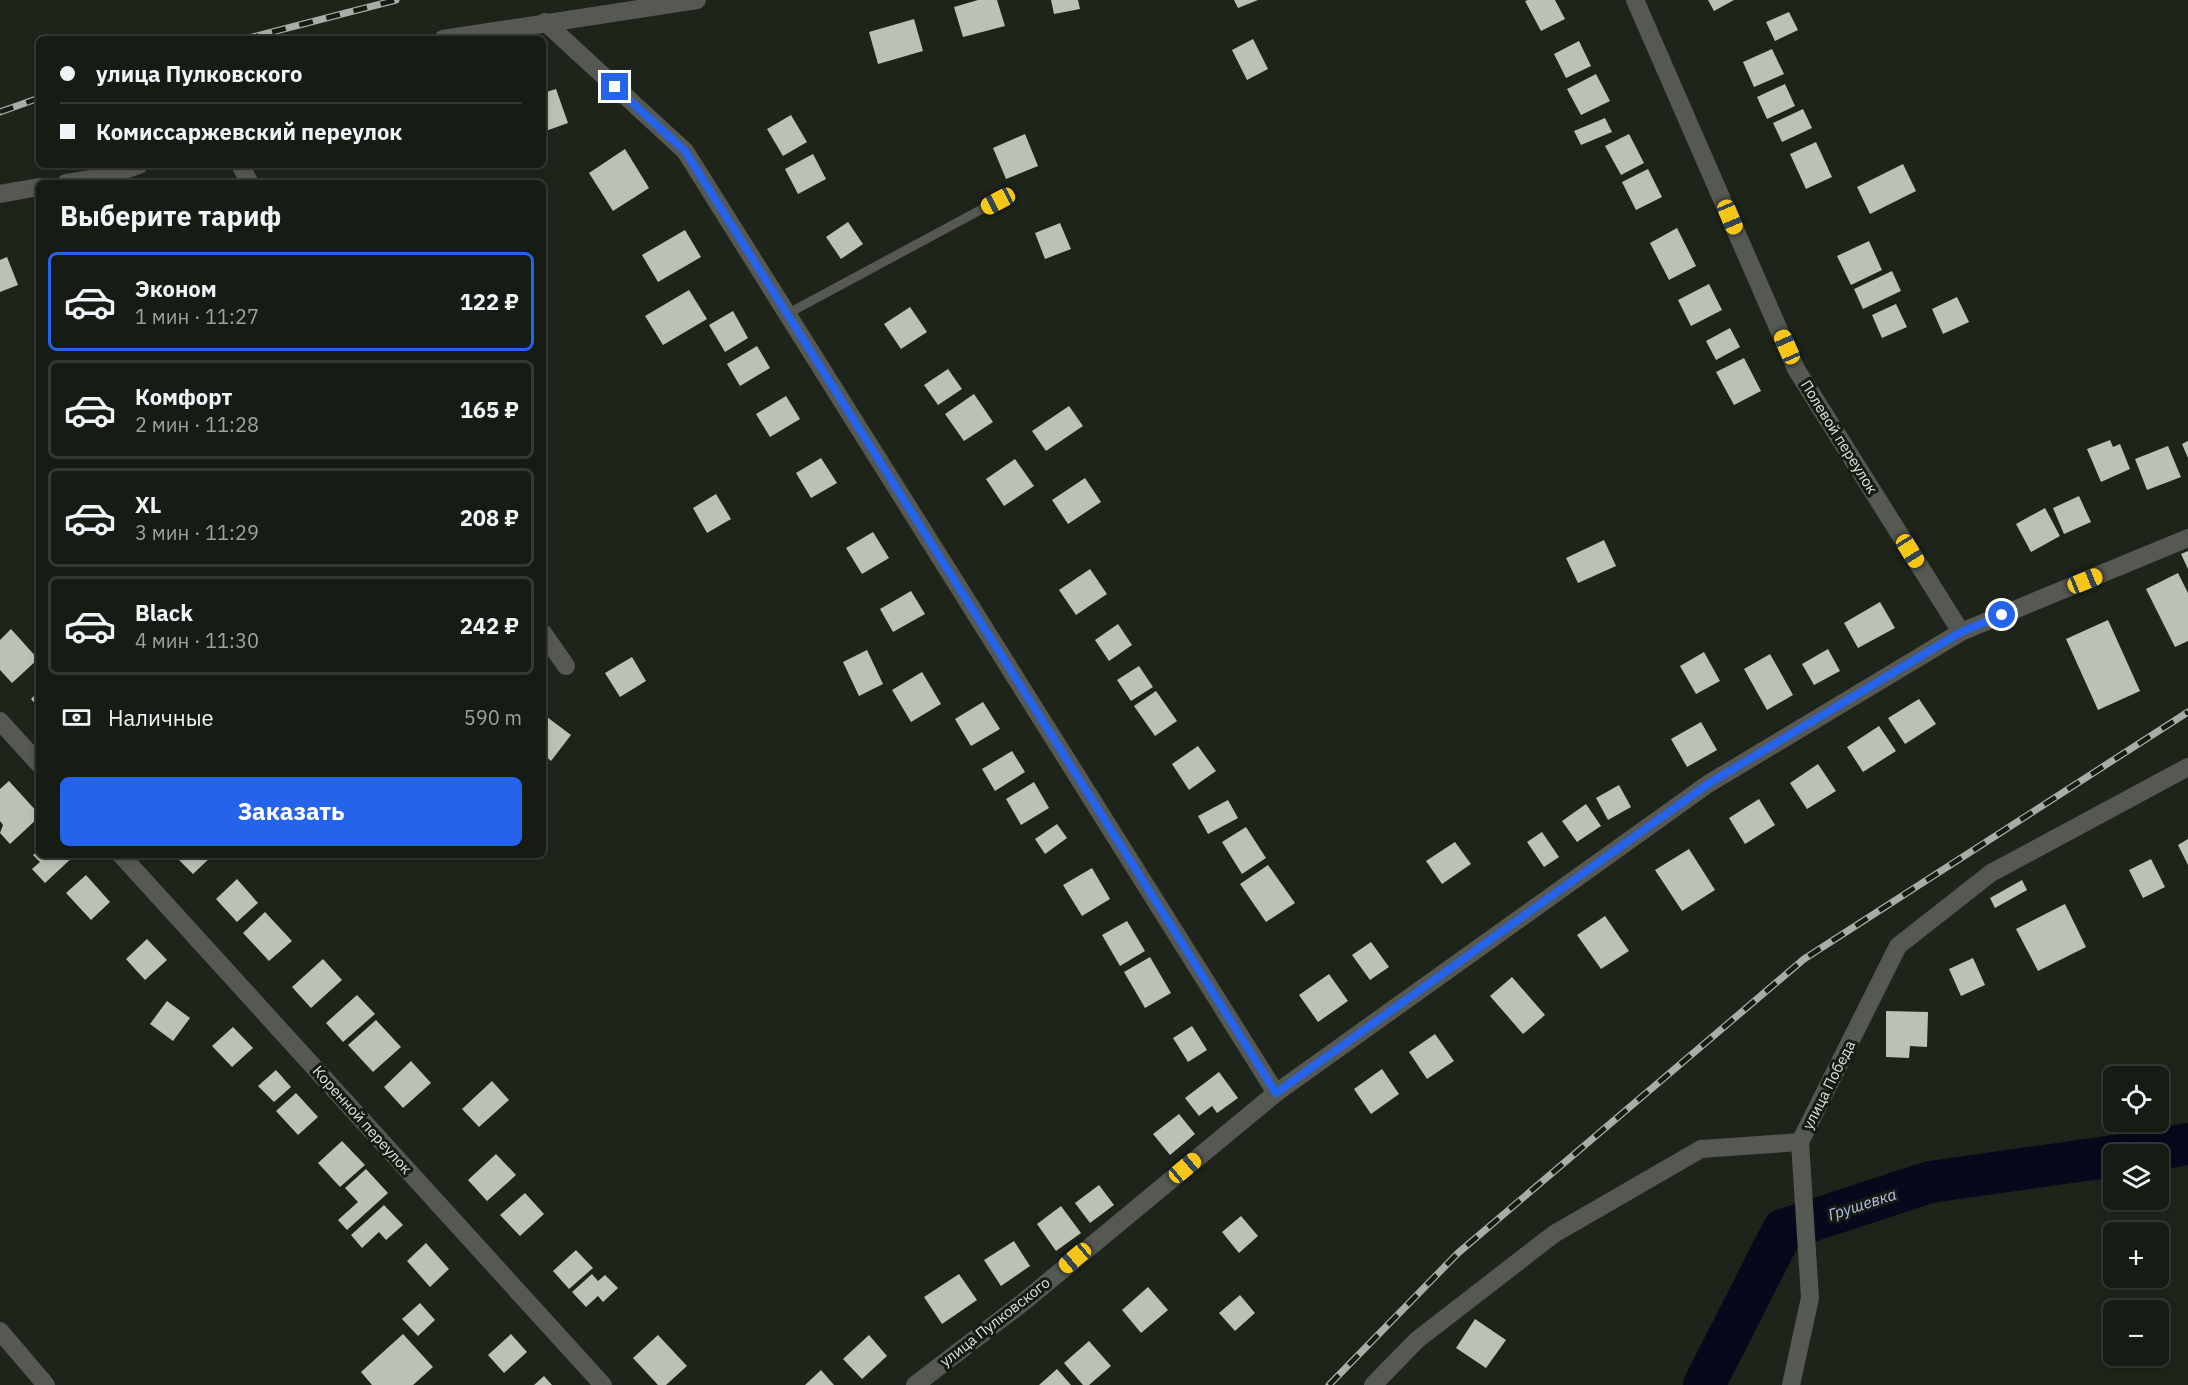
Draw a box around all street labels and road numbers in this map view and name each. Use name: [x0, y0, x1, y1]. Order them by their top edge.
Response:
street label: Полевой переулок: [1797, 376, 1882, 497]
street label: улица Победа: [1798, 1037, 1859, 1133]
street label: Коренной переулок: [309, 1062, 416, 1178]
street label: улица Пулковского: [936, 1273, 1054, 1371]

